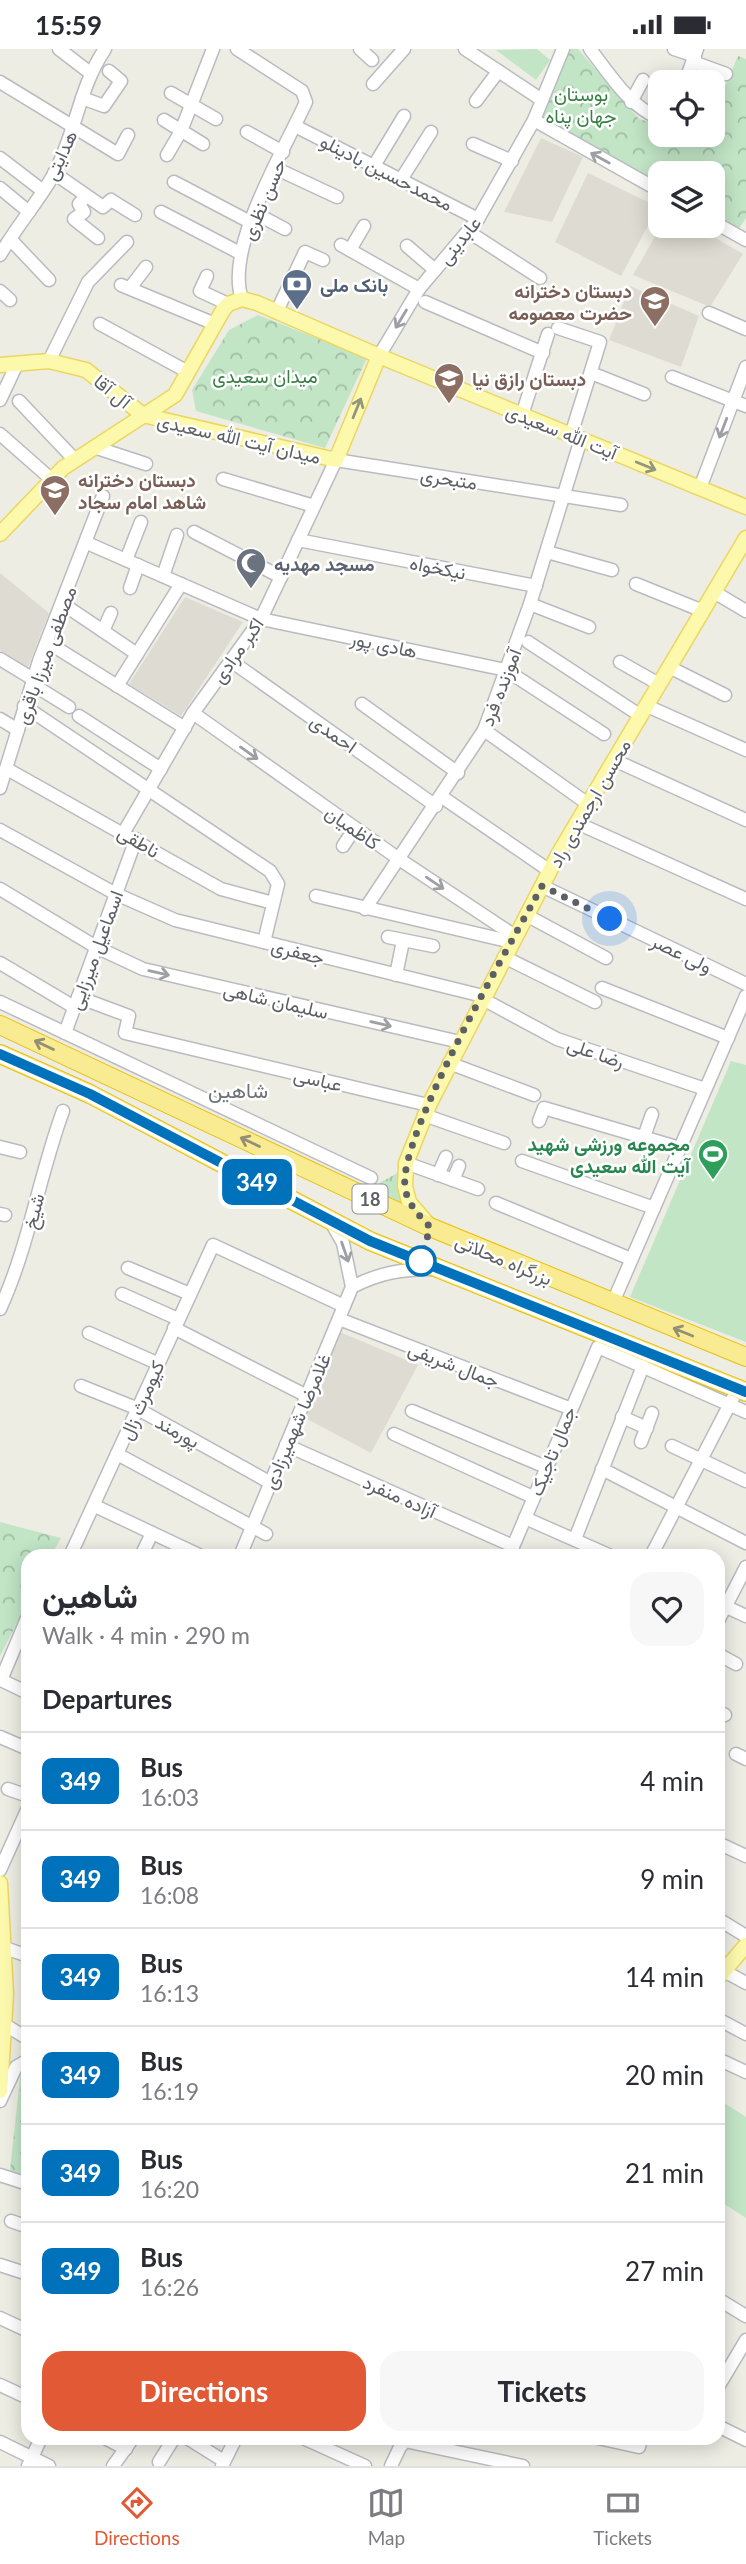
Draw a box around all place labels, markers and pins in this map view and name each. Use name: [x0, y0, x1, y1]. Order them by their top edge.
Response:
bank icon: بانک ملی: [280, 267, 314, 311]
place label: بانک ملی: [320, 273, 388, 297]
place label: دبستان دخترانه حضرت معصومه: [509, 279, 632, 326]
school or university icon: دبستان دخترانه حضرت معصومه: [638, 284, 672, 328]
school or university icon: دبستان رازق نیا: [432, 361, 466, 405]
place label: دبستان رازق نیا: [472, 367, 586, 392]
place label: دبستان دخترانه شاهد امام سجاد: [78, 468, 206, 515]
school or university icon: دبستان دخترانه شاهد امام سجاد: [38, 473, 72, 517]
mosque icon: مسجد مهدیه: [234, 546, 268, 590]
place label: مسجد مهدیه: [274, 552, 375, 576]
place label: مجموعه ورزشی شهید آیت‌ الله سعیدی: [528, 1132, 691, 1178]
sports icon: مجموعه ورزشی شهید آیت‌ الله سعیدی: [696, 1137, 730, 1181]
unlabelled marker: [406, 1246, 436, 1276]

